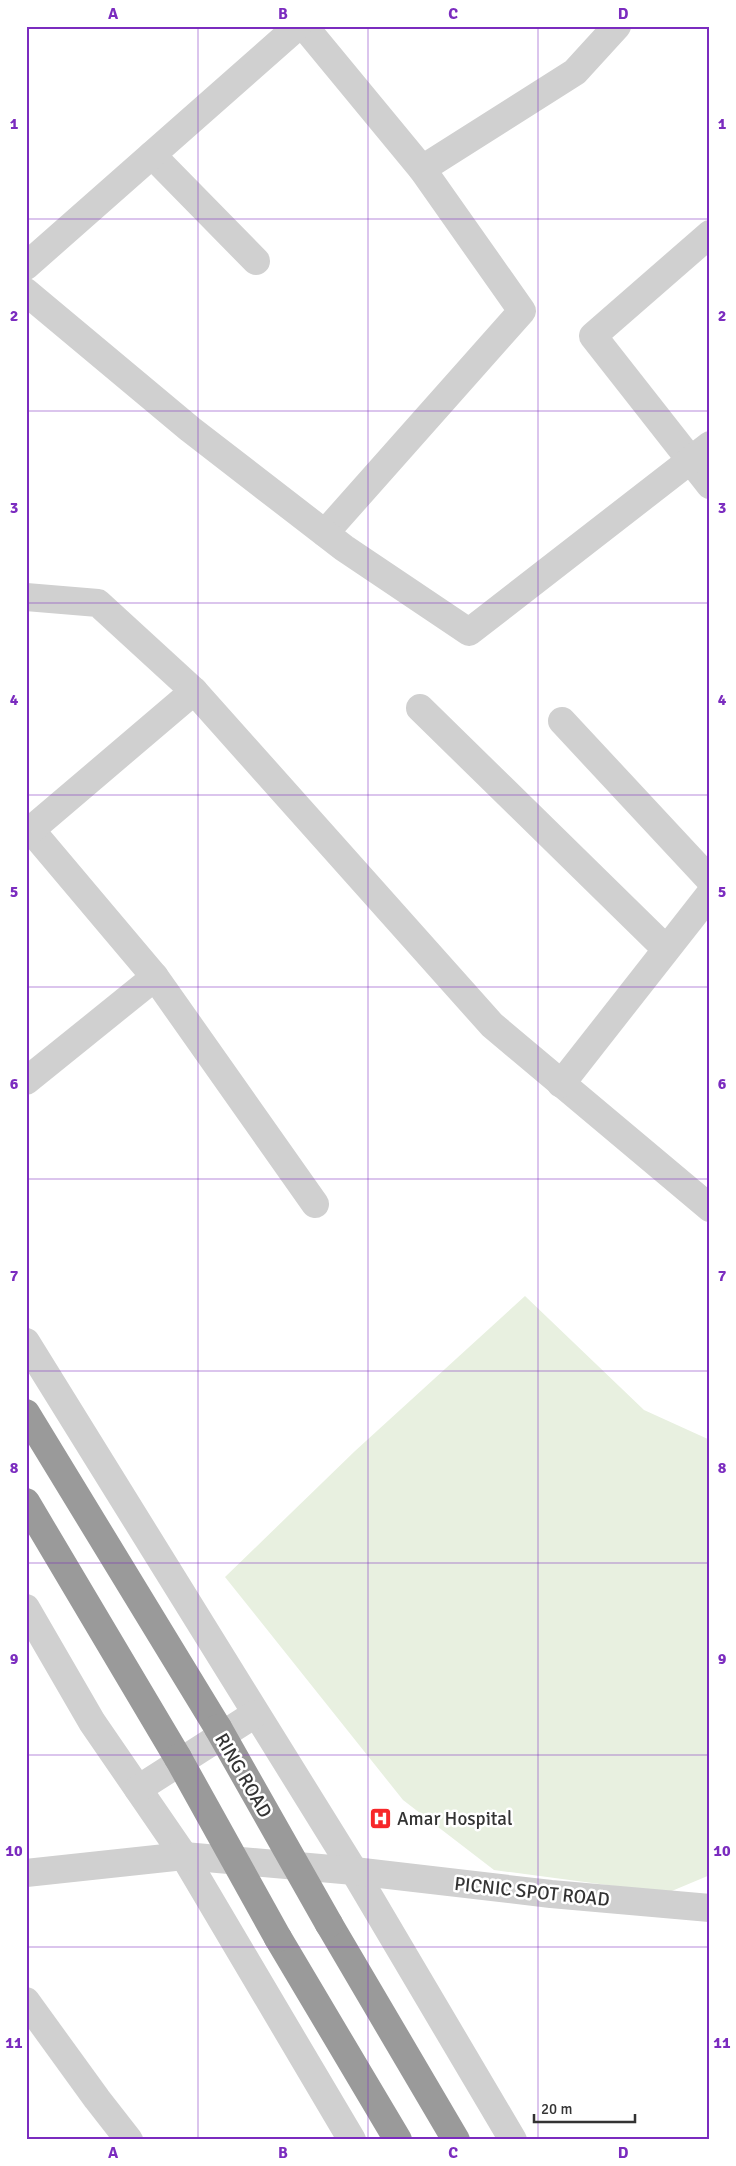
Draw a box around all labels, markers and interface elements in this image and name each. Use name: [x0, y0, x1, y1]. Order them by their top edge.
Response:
text: A: [108, 4, 119, 24]
text: B: [278, 4, 288, 24]
text: C: [448, 4, 458, 24]
text: D: [618, 4, 629, 24]
text: 1: [10, 114, 19, 134]
text: 1: [718, 114, 727, 134]
text: 2: [10, 306, 18, 326]
text: 2: [718, 306, 726, 326]
text: 3: [10, 498, 18, 518]
text: 3: [718, 498, 726, 518]
text: 4: [10, 690, 19, 710]
text: 4: [718, 690, 727, 710]
text: 5: [10, 882, 18, 902]
text: 5: [718, 882, 726, 902]
text: 6: [10, 1074, 19, 1094]
text: 6: [718, 1074, 727, 1094]
text: 7: [10, 1266, 19, 1286]
text: 7: [718, 1266, 727, 1286]
text: 8: [10, 1458, 19, 1478]
text: 8: [718, 1458, 727, 1478]
text: 9: [10, 1649, 19, 1669]
text: 9: [718, 1649, 727, 1669]
street label: RING ROAD: [209, 1729, 277, 1822]
hospital icon: Amar Hospital: [369, 1806, 393, 1830]
place label: Amar Hospital: [397, 1807, 513, 1831]
text: 10: [5, 1841, 23, 1861]
text: 10: [713, 1841, 731, 1861]
street label: PICNIC SPOT ROAD: [453, 1872, 611, 1912]
text: 11: [5, 2033, 23, 2053]
text: 11: [713, 2033, 731, 2053]
scale bar: [534, 2091, 635, 2123]
text: 20 m: [541, 2100, 572, 2118]
text: A: [108, 2143, 119, 2163]
text: B: [278, 2143, 288, 2163]
text: C: [448, 2143, 458, 2163]
text: D: [618, 2143, 629, 2163]

